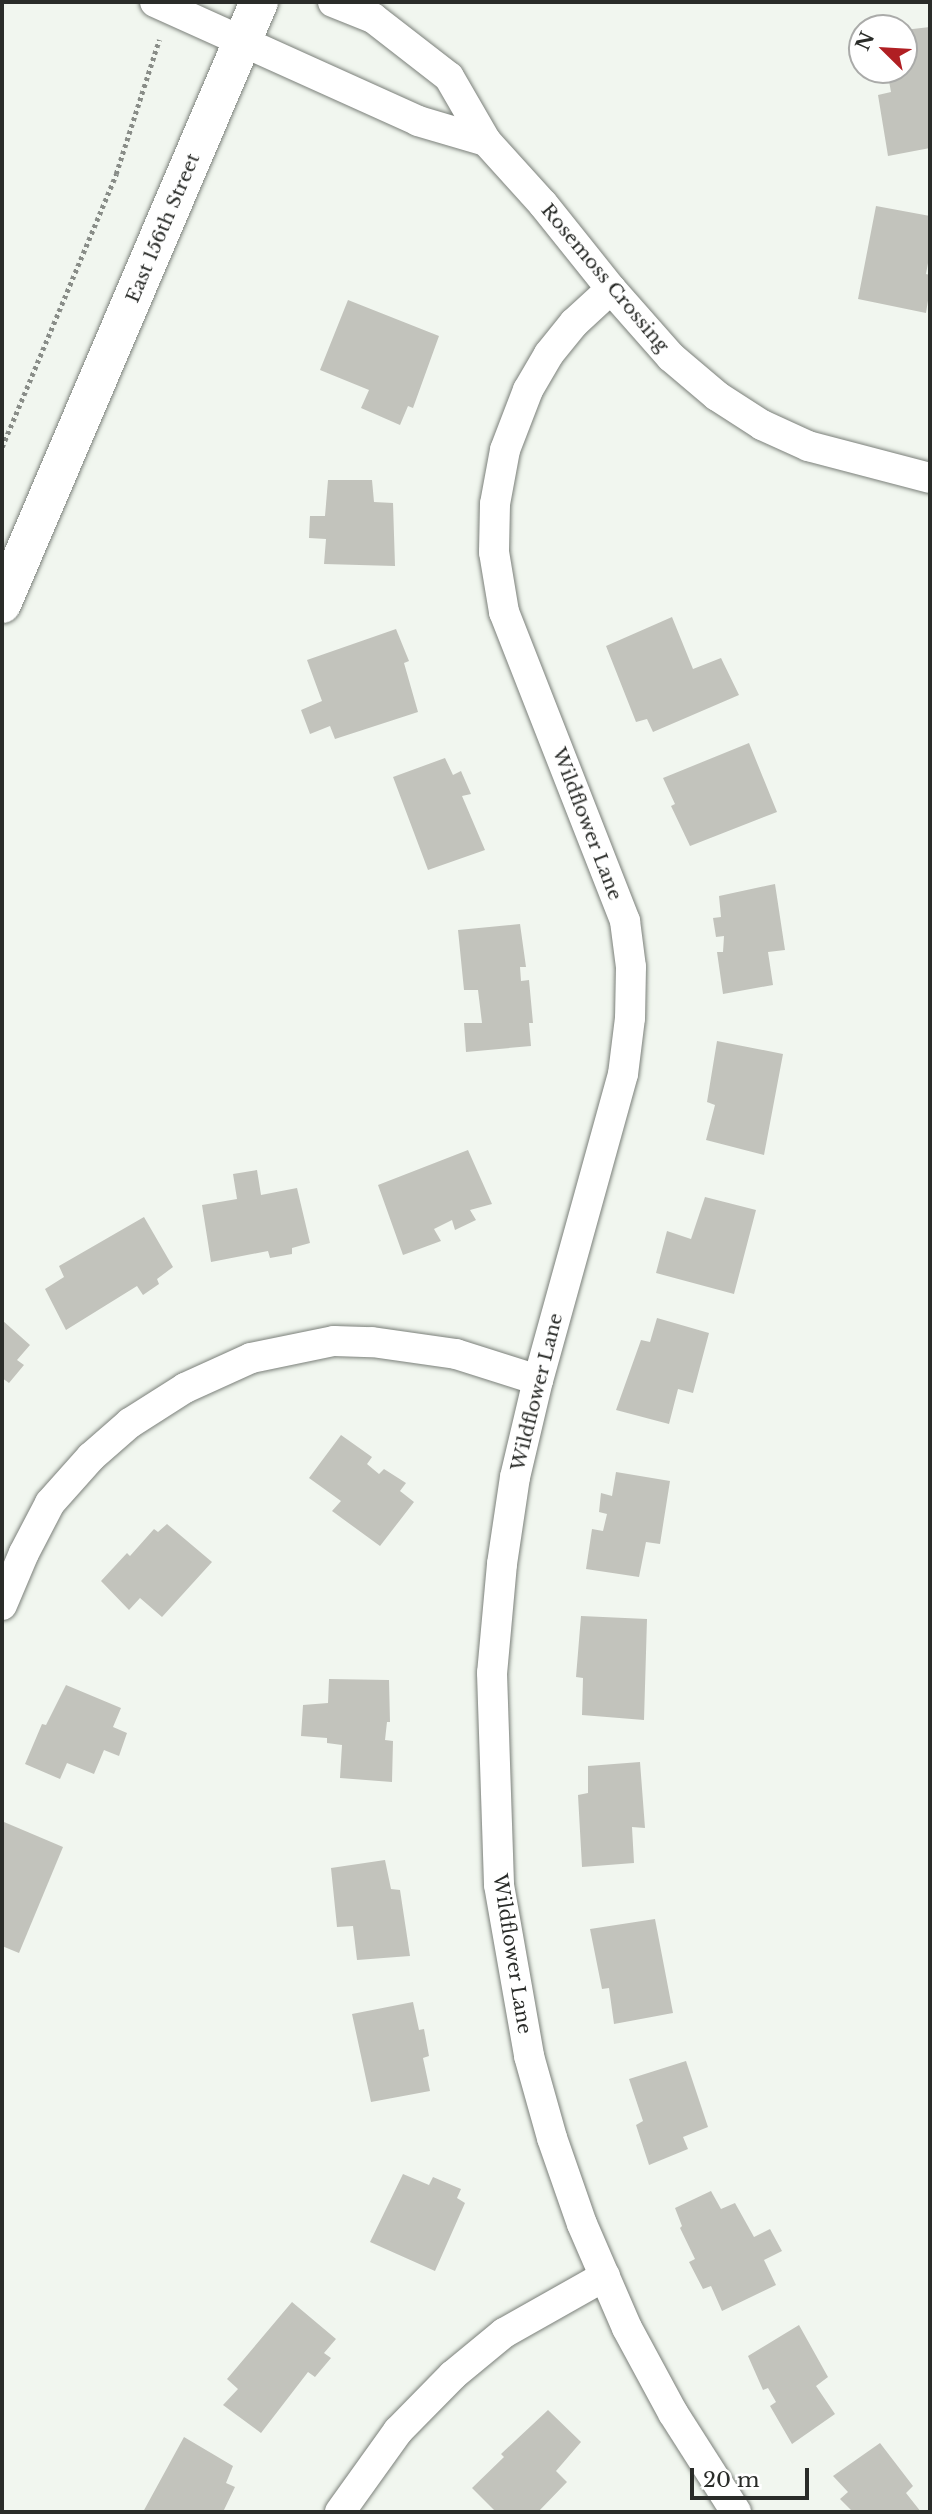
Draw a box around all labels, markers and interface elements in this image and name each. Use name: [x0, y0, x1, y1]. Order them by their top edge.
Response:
north arrow: [848, 14, 918, 84]
text: N: [851, 28, 879, 54]
street label: East 156th Street: [121, 150, 205, 306]
street label: Rosemoss Crossing: [536, 199, 674, 357]
street label: Wildflower Lane: [547, 744, 627, 904]
street label: Wildflower Lane: [506, 1311, 568, 1473]
street label: Wildflower Lane: [488, 1872, 536, 2036]
scale bar: [694, 2454, 813, 2498]
text: 20 m: [703, 2467, 760, 2493]

